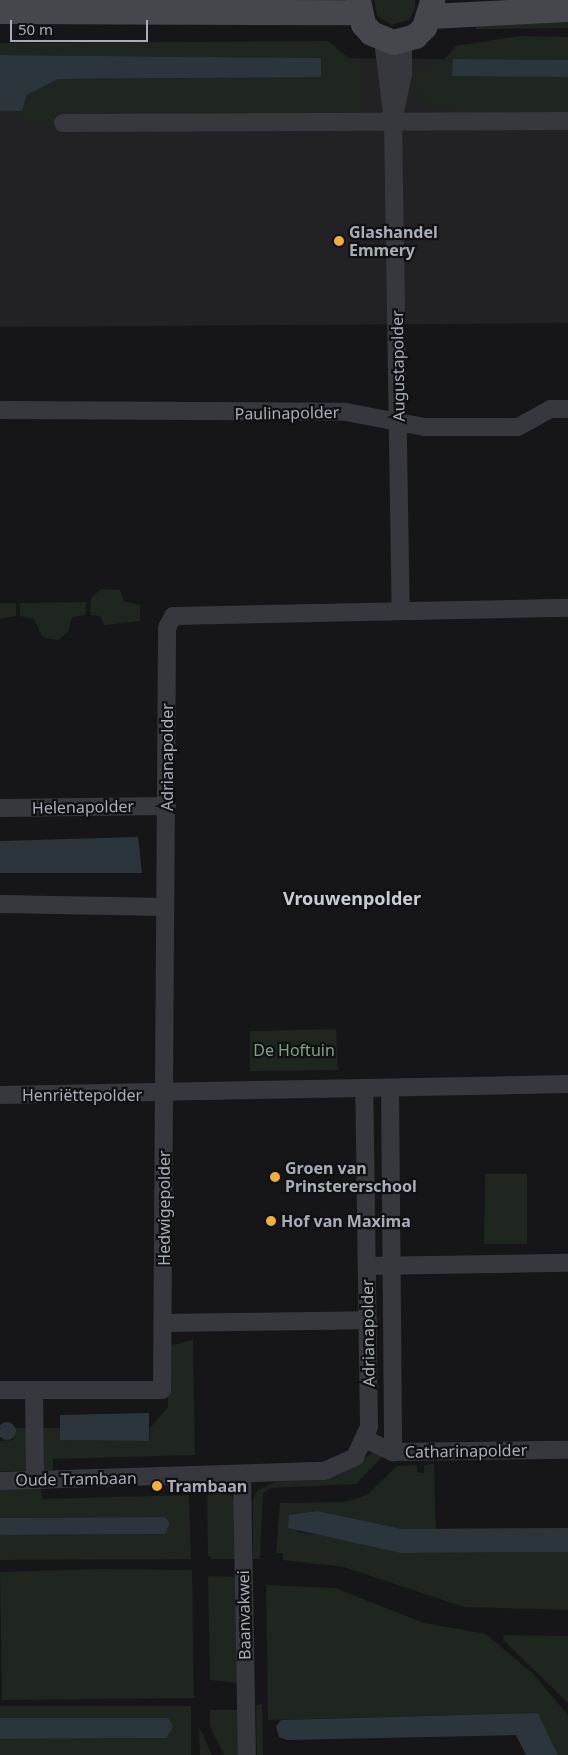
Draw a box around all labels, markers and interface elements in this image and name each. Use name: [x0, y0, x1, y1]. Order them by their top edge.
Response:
scale bar: [12, 10, 150, 42]
text: 50 m: [18, 19, 53, 39]
place label: Glashandel Emmery: [349, 222, 438, 260]
marker: Glashandel Emmery: [333, 235, 345, 247]
street label: Augustapolder: [387, 310, 409, 422]
street label: Paulinapolder: [234, 402, 340, 424]
street label: Adrianapolder: [157, 703, 177, 811]
street label: Helenapolder: [32, 797, 134, 817]
district label: Vrouwenpolder: [283, 887, 421, 909]
park label: De Hoftuin: [253, 1040, 335, 1060]
street label: Henriëttepolder: [22, 1085, 142, 1105]
street label: Hedwigepolder: [154, 1150, 174, 1266]
place label: Groen van Prinstererschool: [285, 1158, 417, 1196]
marker: Groen van Prinstererschool: [269, 1171, 281, 1183]
place label: Hof van Maxima: [281, 1211, 411, 1231]
marker: Hof van Maxima: [265, 1215, 277, 1227]
street label: Adrianapolder: [357, 1279, 379, 1387]
street label: Catharinapolder: [405, 1440, 527, 1462]
street label: Oude Trambaan: [15, 1468, 137, 1490]
place label: Trambaan: [167, 1476, 247, 1496]
marker: Trambaan: [151, 1480, 163, 1492]
street label: Baanvakwei: [234, 1570, 254, 1660]

